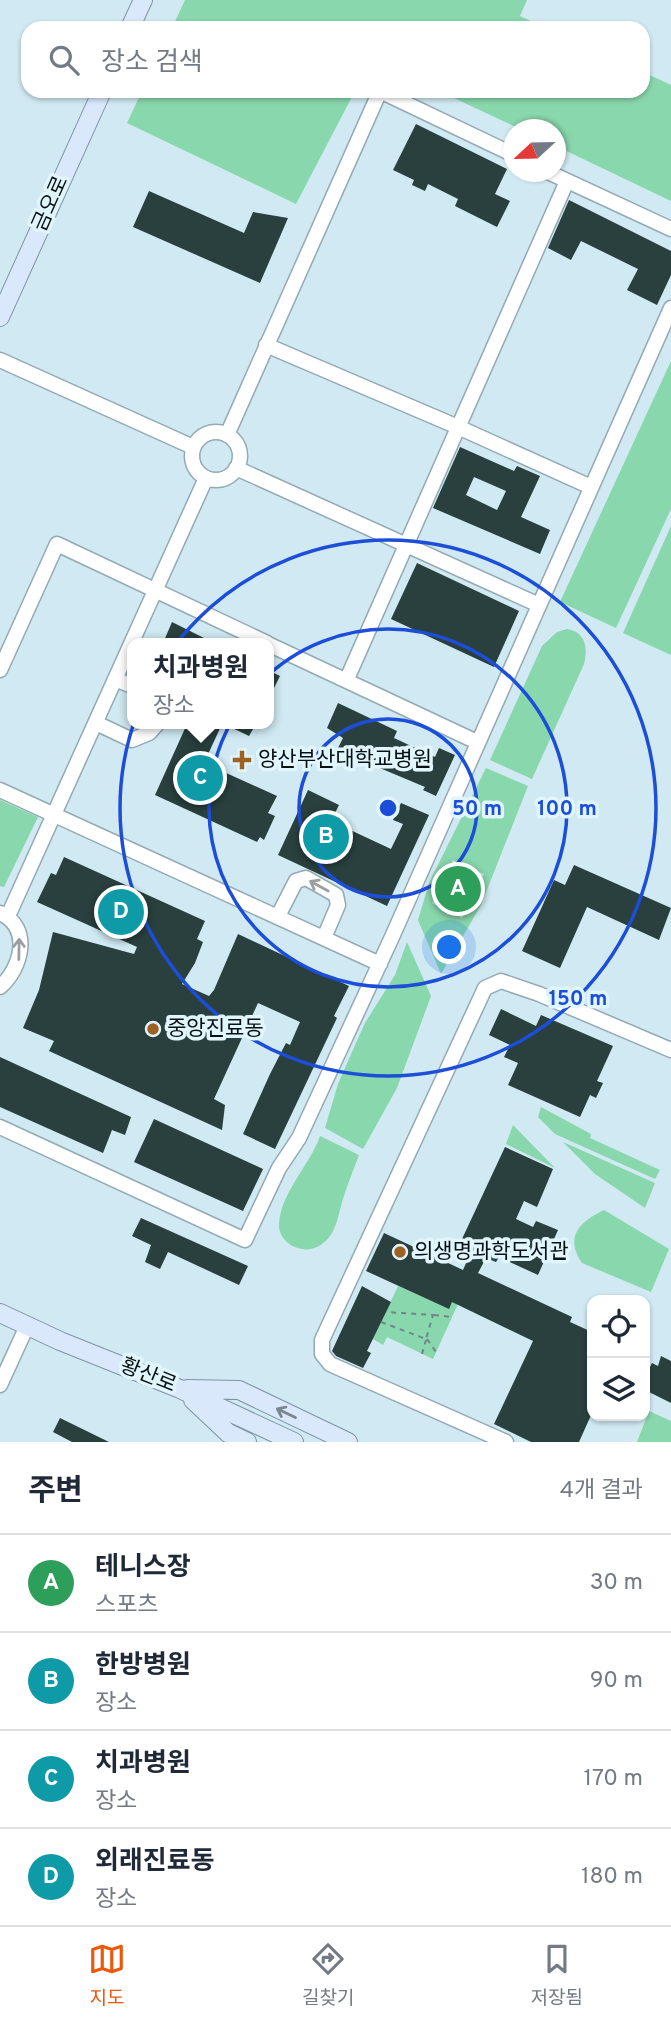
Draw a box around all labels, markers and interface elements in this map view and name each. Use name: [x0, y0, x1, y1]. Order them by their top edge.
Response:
search box: [21, 21, 650, 98]
icon: search: [45, 41, 83, 79]
text: 장소 검색: [101, 47, 203, 80]
north arrow: [503, 119, 566, 182]
street label: 금오로: [27, 172, 75, 236]
popup: [127, 638, 274, 729]
text: 치과병원: [153, 653, 248, 686]
text: 장소: [153, 693, 195, 722]
place label: 양산부산대학교병원: [258, 747, 432, 774]
marker: 양산부산대학교병원: [232, 750, 252, 770]
pin: C: [177, 752, 223, 804]
centre of rings: [376, 796, 400, 820]
text: 50 m: [452, 796, 502, 823]
text: 100 m: [537, 796, 597, 823]
pin: B: [303, 811, 349, 863]
pin: A: [435, 863, 481, 915]
one-way arrow: [310, 879, 330, 893]
pin: D: [98, 886, 144, 938]
your location: [432, 930, 466, 964]
one-way arrow: [12, 938, 26, 961]
text: 150 m: [549, 986, 607, 1013]
place label: 중앙진료동: [167, 1016, 264, 1043]
marker: 중앙진료동: [145, 1021, 161, 1037]
place label: 의생명과학도서관: [414, 1239, 569, 1266]
marker: 의생명과학도서관: [392, 1244, 408, 1260]
map controls: [587, 1295, 650, 1421]
button: locate: [587, 1295, 650, 1358]
street label: 황산로: [116, 1353, 180, 1399]
button: layers: [587, 1358, 650, 1421]
one-way arrow: [276, 1405, 297, 1419]
text: 주변: [28, 1474, 83, 1511]
text: 4개 결과: [560, 1477, 643, 1506]
text: 테니스장: [95, 1552, 191, 1585]
text: A: [43, 1569, 59, 1598]
text: 30 m: [590, 1569, 643, 1598]
text: 스포츠: [95, 1592, 158, 1621]
text: 한방병원: [95, 1650, 191, 1683]
text: B: [43, 1667, 59, 1696]
text: 90 m: [590, 1667, 643, 1696]
text: 장소: [95, 1690, 137, 1719]
text: 치과병원: [95, 1748, 191, 1781]
text: C: [44, 1765, 58, 1794]
text: 170 m: [584, 1765, 643, 1794]
text: 장소: [95, 1788, 137, 1817]
text: 외래진료동: [95, 1846, 215, 1879]
text: D: [43, 1863, 59, 1892]
text: 180 m: [581, 1863, 643, 1892]
text: 장소: [95, 1886, 137, 1915]
tab: 지도: [88, 1940, 126, 2011]
tab: 길찾기: [302, 1940, 355, 2011]
tab: 저장됨: [531, 1940, 583, 2011]

